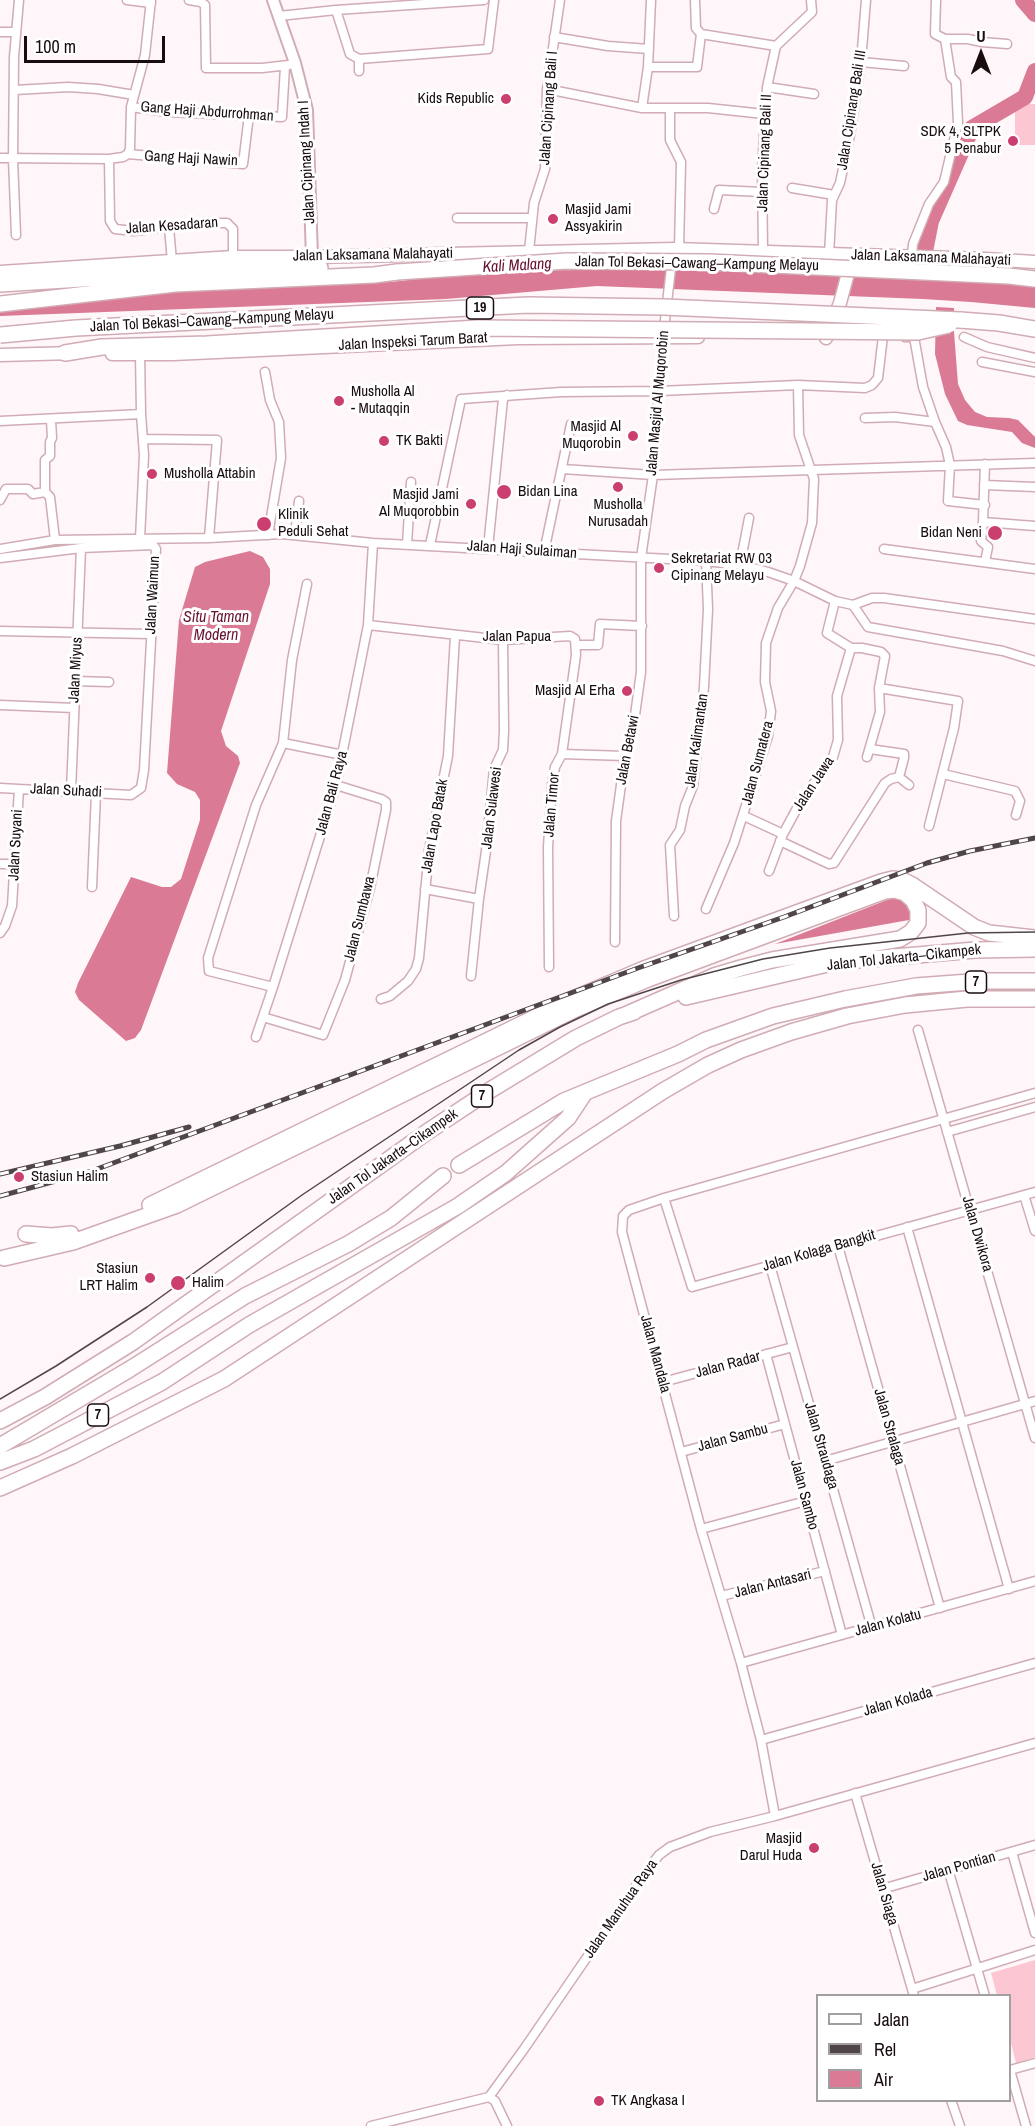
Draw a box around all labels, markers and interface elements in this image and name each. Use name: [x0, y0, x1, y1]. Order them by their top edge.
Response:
scale bar: [27, 24, 168, 62]
north arrow: [951, 24, 1011, 84]
text: U: [976, 25, 986, 47]
text: 100 m: [35, 34, 76, 59]
street label: Jalan Cipinang Bali III: [834, 49, 870, 171]
street label: Jalan Cipinang Bali I: [536, 50, 562, 166]
place label: Kids Republic: [417, 90, 494, 108]
marker: Kids Republic: [499, 92, 513, 106]
street label: Jalan Cipinang Bali II: [754, 94, 776, 212]
street label: Gang Haji Abdurrohman: [140, 98, 274, 126]
street label: Jalan Cipinang Indah I: [295, 100, 319, 224]
place label: SDK 4, SLTPK 5 Penabur: [921, 123, 1001, 158]
marker: SDK 4, SLTPK 5 Penabur: [1006, 134, 1020, 148]
street label: Gang Haji Nawin: [144, 148, 238, 170]
place label: Masjid Jami Assyakirin: [565, 201, 631, 236]
marker: Masjid Jami Assyakirin: [546, 212, 560, 226]
street label: Jalan Kesadaran: [125, 214, 219, 238]
street label: Jalan Laksamana Malahayati: [293, 245, 453, 265]
street label: Jalan Laksamana Malahayati: [851, 246, 1011, 270]
street label: Jalan Tol Bekasi–Cawang–Kampung Melayu: [575, 253, 819, 275]
water label: Kali Malang: [482, 255, 552, 277]
road number: 19: [466, 297, 494, 319]
street label: Jalan Tol Bekasi–Cawang–Kampung Melayu: [90, 306, 334, 336]
street label: Jalan Inspeksi Tarum Barat: [338, 329, 488, 355]
street label: Jalan Masjid Al Muqorobin: [643, 330, 673, 476]
place label: Musholla Al - Mutaqqin: [351, 383, 415, 418]
marker: Musholla Al - Mutaqqin: [332, 394, 346, 408]
place label: Masjid Al Muqorobin: [562, 418, 621, 453]
marker: Masjid Al Muqorobin: [626, 429, 640, 443]
place label: TK Bakti: [396, 432, 443, 450]
marker: TK Bakti: [377, 434, 391, 448]
place label: Musholla Attabin: [164, 465, 256, 483]
marker: Musholla Attabin: [145, 467, 159, 481]
marker: Musholla Nurusadah: [611, 480, 625, 494]
marker: Bidan Lina: [495, 483, 513, 501]
place label: Bidan Lina: [518, 483, 578, 501]
place label: Masjid Jami Al Muqorobbin: [379, 486, 459, 521]
place label: Musholla Nurusadah: [588, 496, 648, 531]
marker: Masjid Jami Al Muqorobbin: [464, 497, 478, 511]
place label: Klinik Peduli Sehat: [278, 506, 348, 541]
marker: Klinik Peduli Sehat: [255, 515, 273, 533]
place label: Bidan Neni: [920, 524, 982, 542]
marker: Bidan Neni: [986, 524, 1004, 542]
street label: Jalan Haji Sulaiman: [466, 537, 578, 563]
place label: Sekretariat RW 03 Cipinang Melayu: [671, 550, 772, 585]
street label: Jalan Waimun: [142, 556, 164, 634]
marker: Sekretariat RW 03 Cipinang Melayu: [652, 561, 666, 575]
water label: Situ Taman Modern: [183, 608, 249, 646]
street label: Jalan Papua: [483, 628, 551, 646]
street label: Jalan Miyus: [65, 637, 87, 703]
place label: Masjid Al Erha: [535, 682, 615, 700]
marker: Masjid Al Erha: [620, 684, 634, 698]
street label: Jalan Kalimantan: [681, 693, 713, 789]
street label: Jalan Betawi: [612, 714, 644, 786]
street label: Jalan Sumatera: [738, 719, 778, 807]
street label: Jalan Bali Raya: [312, 749, 352, 837]
street label: Jalan Jawa: [790, 753, 838, 815]
street label: Jalan Sulawesi: [478, 766, 506, 850]
street label: Jalan Timor: [540, 772, 564, 838]
street label: Jalan Lapo Batak: [418, 778, 452, 874]
street label: Jalan Suhadi: [30, 780, 102, 802]
street label: Jalan Suyani: [5, 809, 27, 881]
street label: Jalan Sumbawa: [341, 874, 379, 964]
street label: Jalan Tol Jakarta–Cikampek: [826, 941, 982, 975]
road number: 7: [966, 971, 986, 993]
road number: 7: [472, 1085, 492, 1107]
street label: Jalan Tol Jakarta–Cikampek: [325, 1105, 461, 1209]
place label: Stasiun Halim: [31, 1168, 108, 1186]
marker: Stasiun Halim: [12, 1170, 26, 1184]
street label: Jalan Dwikora: [958, 1194, 996, 1274]
street label: Jalan Kolaga Bangkit: [761, 1226, 877, 1276]
place label: Stasiun LRT Halim: [79, 1260, 138, 1295]
marker: Stasiun LRT Halim: [143, 1271, 157, 1285]
marker: Halim: [169, 1274, 187, 1292]
place label: Halim: [192, 1274, 224, 1292]
street label: Jalan Mandala: [636, 1313, 674, 1395]
street label: Jalan Radar: [694, 1348, 762, 1382]
street label: Jalan Stralaga: [870, 1387, 908, 1467]
street label: Jalan Straudaga: [800, 1400, 842, 1492]
road number: 7: [88, 1404, 108, 1426]
street label: Jalan Sambu: [696, 1420, 770, 1456]
street label: Jalan Sambo: [786, 1458, 822, 1532]
street label: Jalan Antasari: [733, 1566, 813, 1602]
street label: Jalan Kolatu: [853, 1606, 923, 1640]
street label: Jalan Kolada: [861, 1684, 935, 1720]
place label: Masjid Darul Huda: [740, 1830, 802, 1865]
marker: Masjid Darul Huda: [807, 1841, 821, 1855]
street label: Jalan Pontian: [920, 1848, 998, 1886]
street label: Jalan Manuhua Raya: [580, 1856, 662, 1962]
street label: Jalan Siaga: [866, 1860, 902, 1928]
legend: [816, 1994, 1011, 2102]
text: Jalan: [874, 2007, 909, 2032]
text: Rel: [874, 2037, 896, 2062]
text: Air: [874, 2067, 893, 2092]
place label: TK Angkasa I: [611, 2092, 685, 2110]
marker: TK Angkasa I: [592, 2094, 606, 2108]

